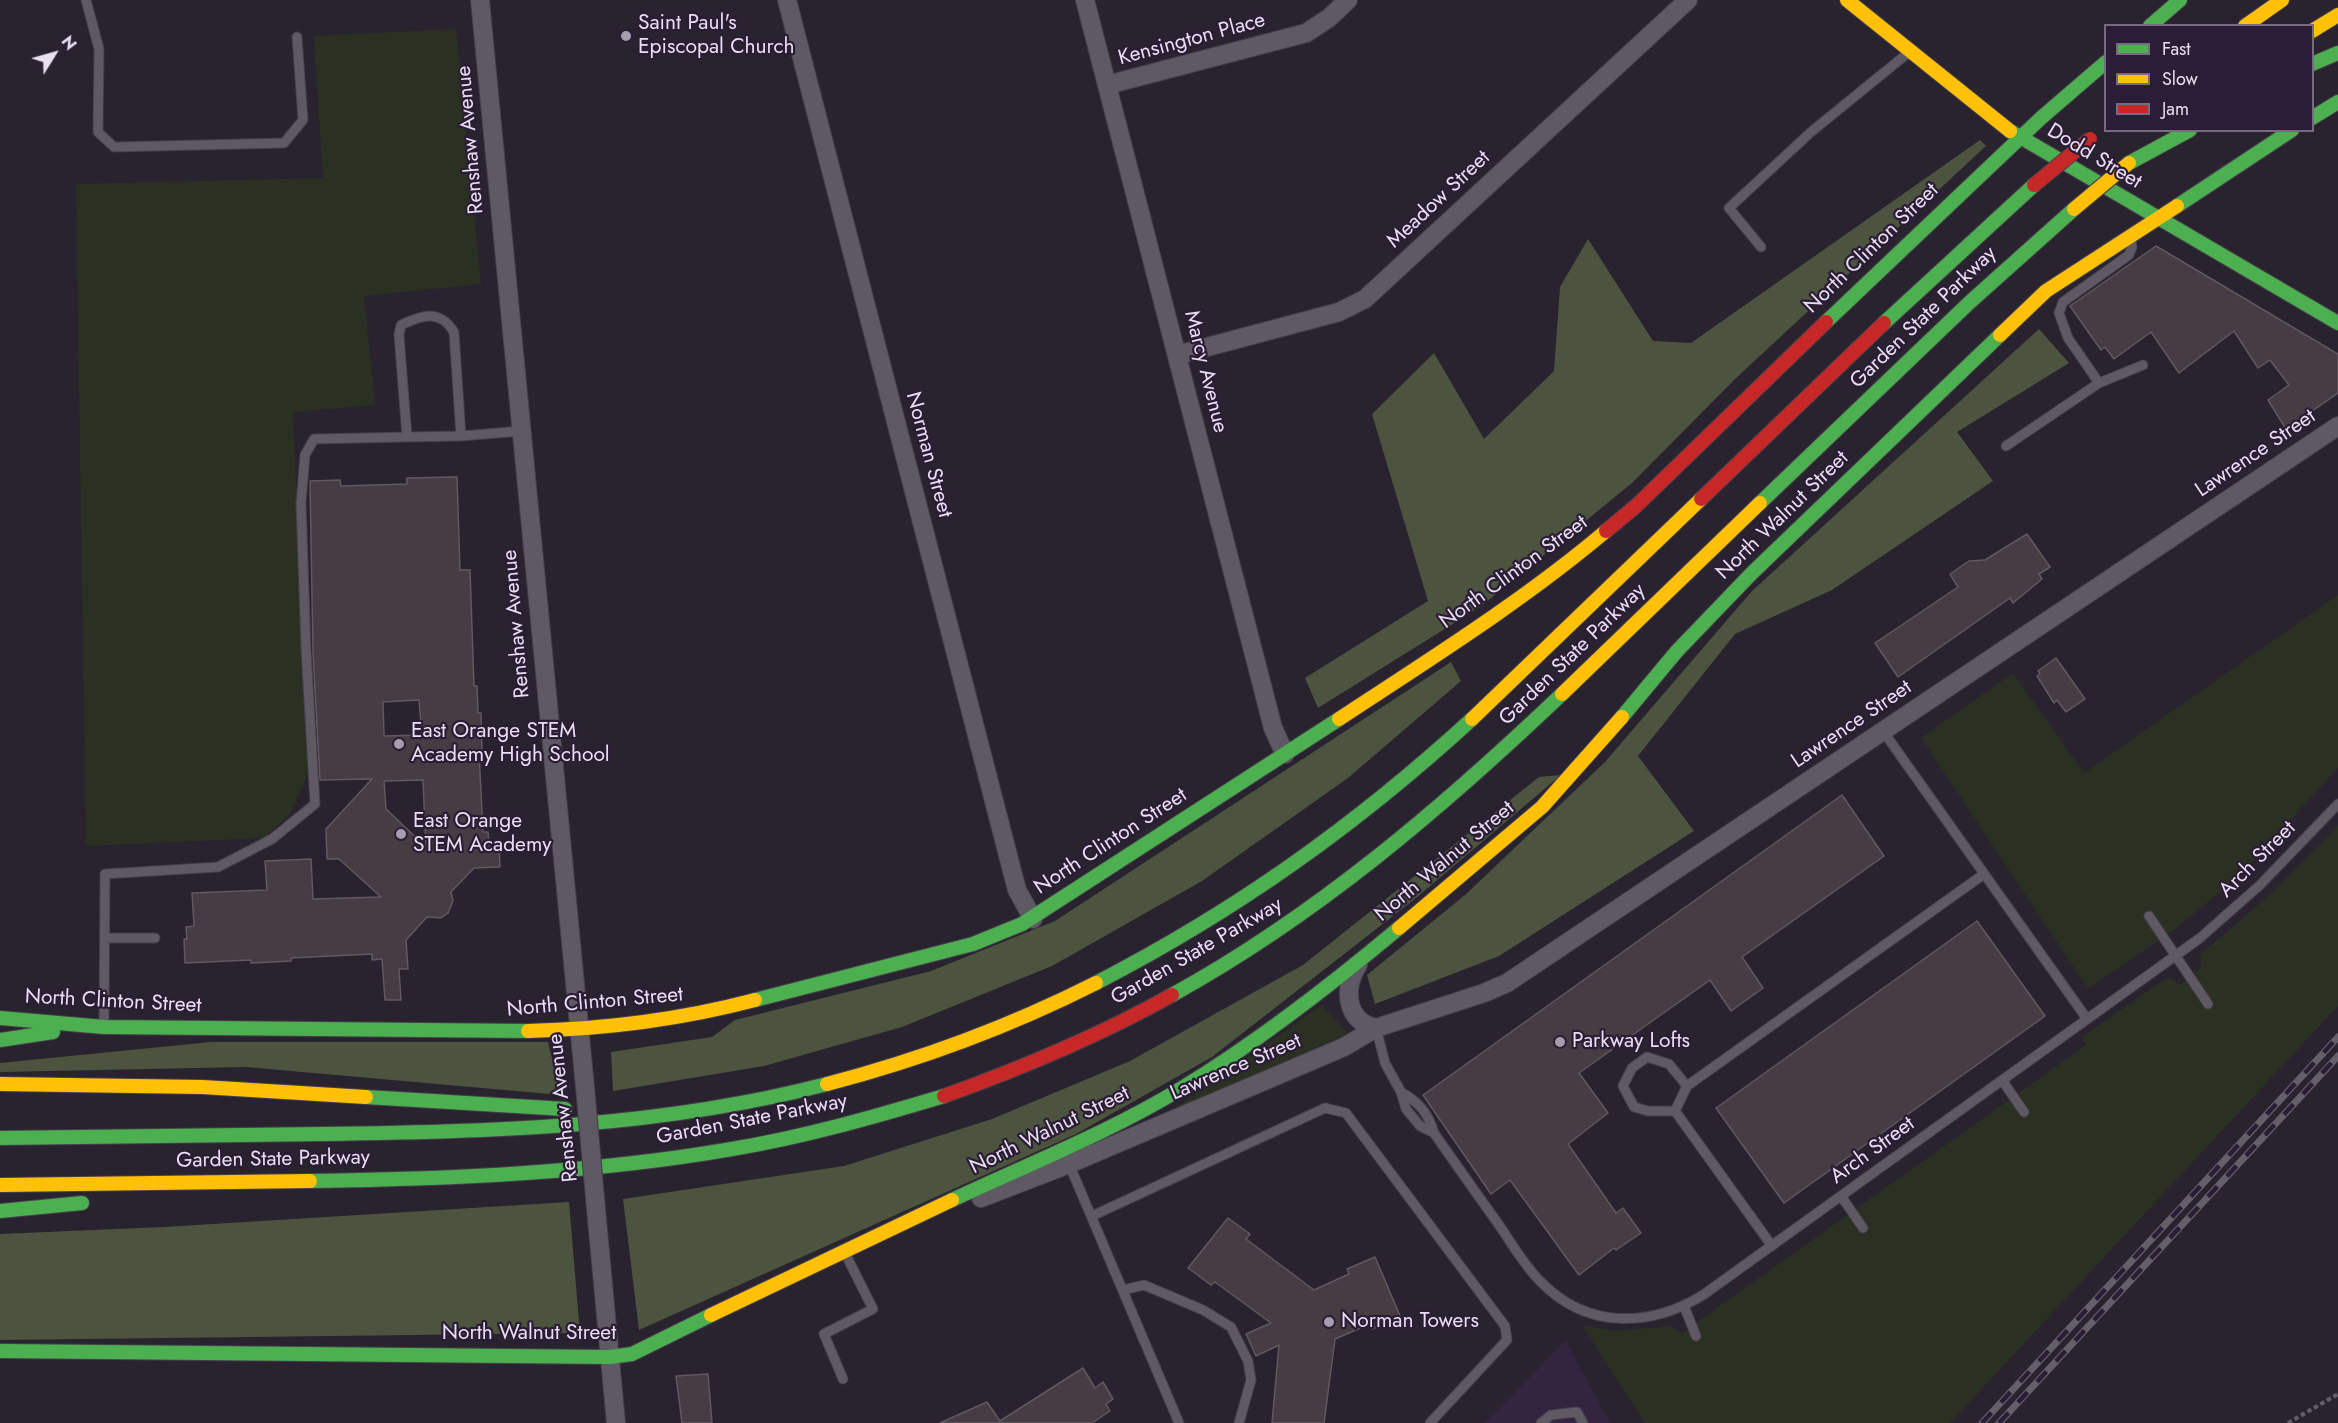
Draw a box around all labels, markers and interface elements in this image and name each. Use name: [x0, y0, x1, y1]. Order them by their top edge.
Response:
street label: Kensington Place: [1116, 8, 1268, 72]
place label: Saint Paul's Episcopal Church: [638, 11, 795, 61]
north arrow: [24, 24, 84, 84]
legend: [2104, 24, 2314, 132]
marker: Saint Paul's Episcopal Church: [619, 29, 633, 43]
text: N: [56, 31, 82, 55]
text: Fast: [2162, 36, 2191, 62]
street label: Renshaw Avenue: [452, 65, 490, 215]
text: Slow: [2162, 66, 2198, 92]
text: Jam: [2162, 96, 2189, 122]
street label: Dodd Street: [2042, 119, 2146, 195]
street label: Meadow Street: [1382, 146, 1496, 254]
street label: North Clinton Street: [1800, 178, 1944, 320]
street label: Garden State Parkway: [1846, 242, 2002, 394]
street label: Marcy Avenue: [1178, 308, 1232, 436]
street label: Norman Street: [899, 390, 957, 520]
street label: Lawrence Street: [2191, 404, 2321, 504]
street label: North Walnut Street: [1712, 446, 1854, 586]
street label: North Clinton Street: [1435, 511, 1593, 635]
street label: Renshaw Avenue: [498, 549, 536, 699]
street label: Garden State Parkway: [1495, 579, 1651, 731]
street label: Lawrence Street: [1787, 675, 1917, 775]
place label: East Orange STEM Academy High School: [411, 719, 610, 769]
marker: East Orange STEM Academy High School: [392, 737, 406, 751]
street label: North Clinton Street: [1030, 783, 1192, 901]
street label: North Walnut Street: [1370, 796, 1520, 928]
place label: East Orange STEM Academy: [413, 809, 551, 859]
street label: Arch Street: [2214, 816, 2302, 904]
marker: East Orange STEM Academy: [394, 827, 408, 841]
street label: Garden State Parkway: [1107, 893, 1287, 1011]
street label: North Clinton Street: [506, 983, 684, 1023]
street label: North Clinton Street: [24, 985, 202, 1019]
street label: Lawrence Street: [1167, 1029, 1305, 1107]
place label: Parkway Lofts: [1572, 1029, 1690, 1055]
street label: Renshaw Avenue: [544, 1033, 584, 1183]
marker: Parkway Lofts: [1553, 1035, 1567, 1049]
street label: North Walnut Street: [966, 1081, 1134, 1181]
street label: Garden State Parkway: [655, 1089, 849, 1151]
street label: Arch Street: [1826, 1112, 1920, 1190]
street label: Garden State Parkway: [176, 1146, 370, 1174]
place label: Norman Towers: [1341, 1309, 1479, 1335]
marker: Norman Towers: [1322, 1315, 1336, 1329]
street label: North Walnut Street: [442, 1321, 616, 1347]

